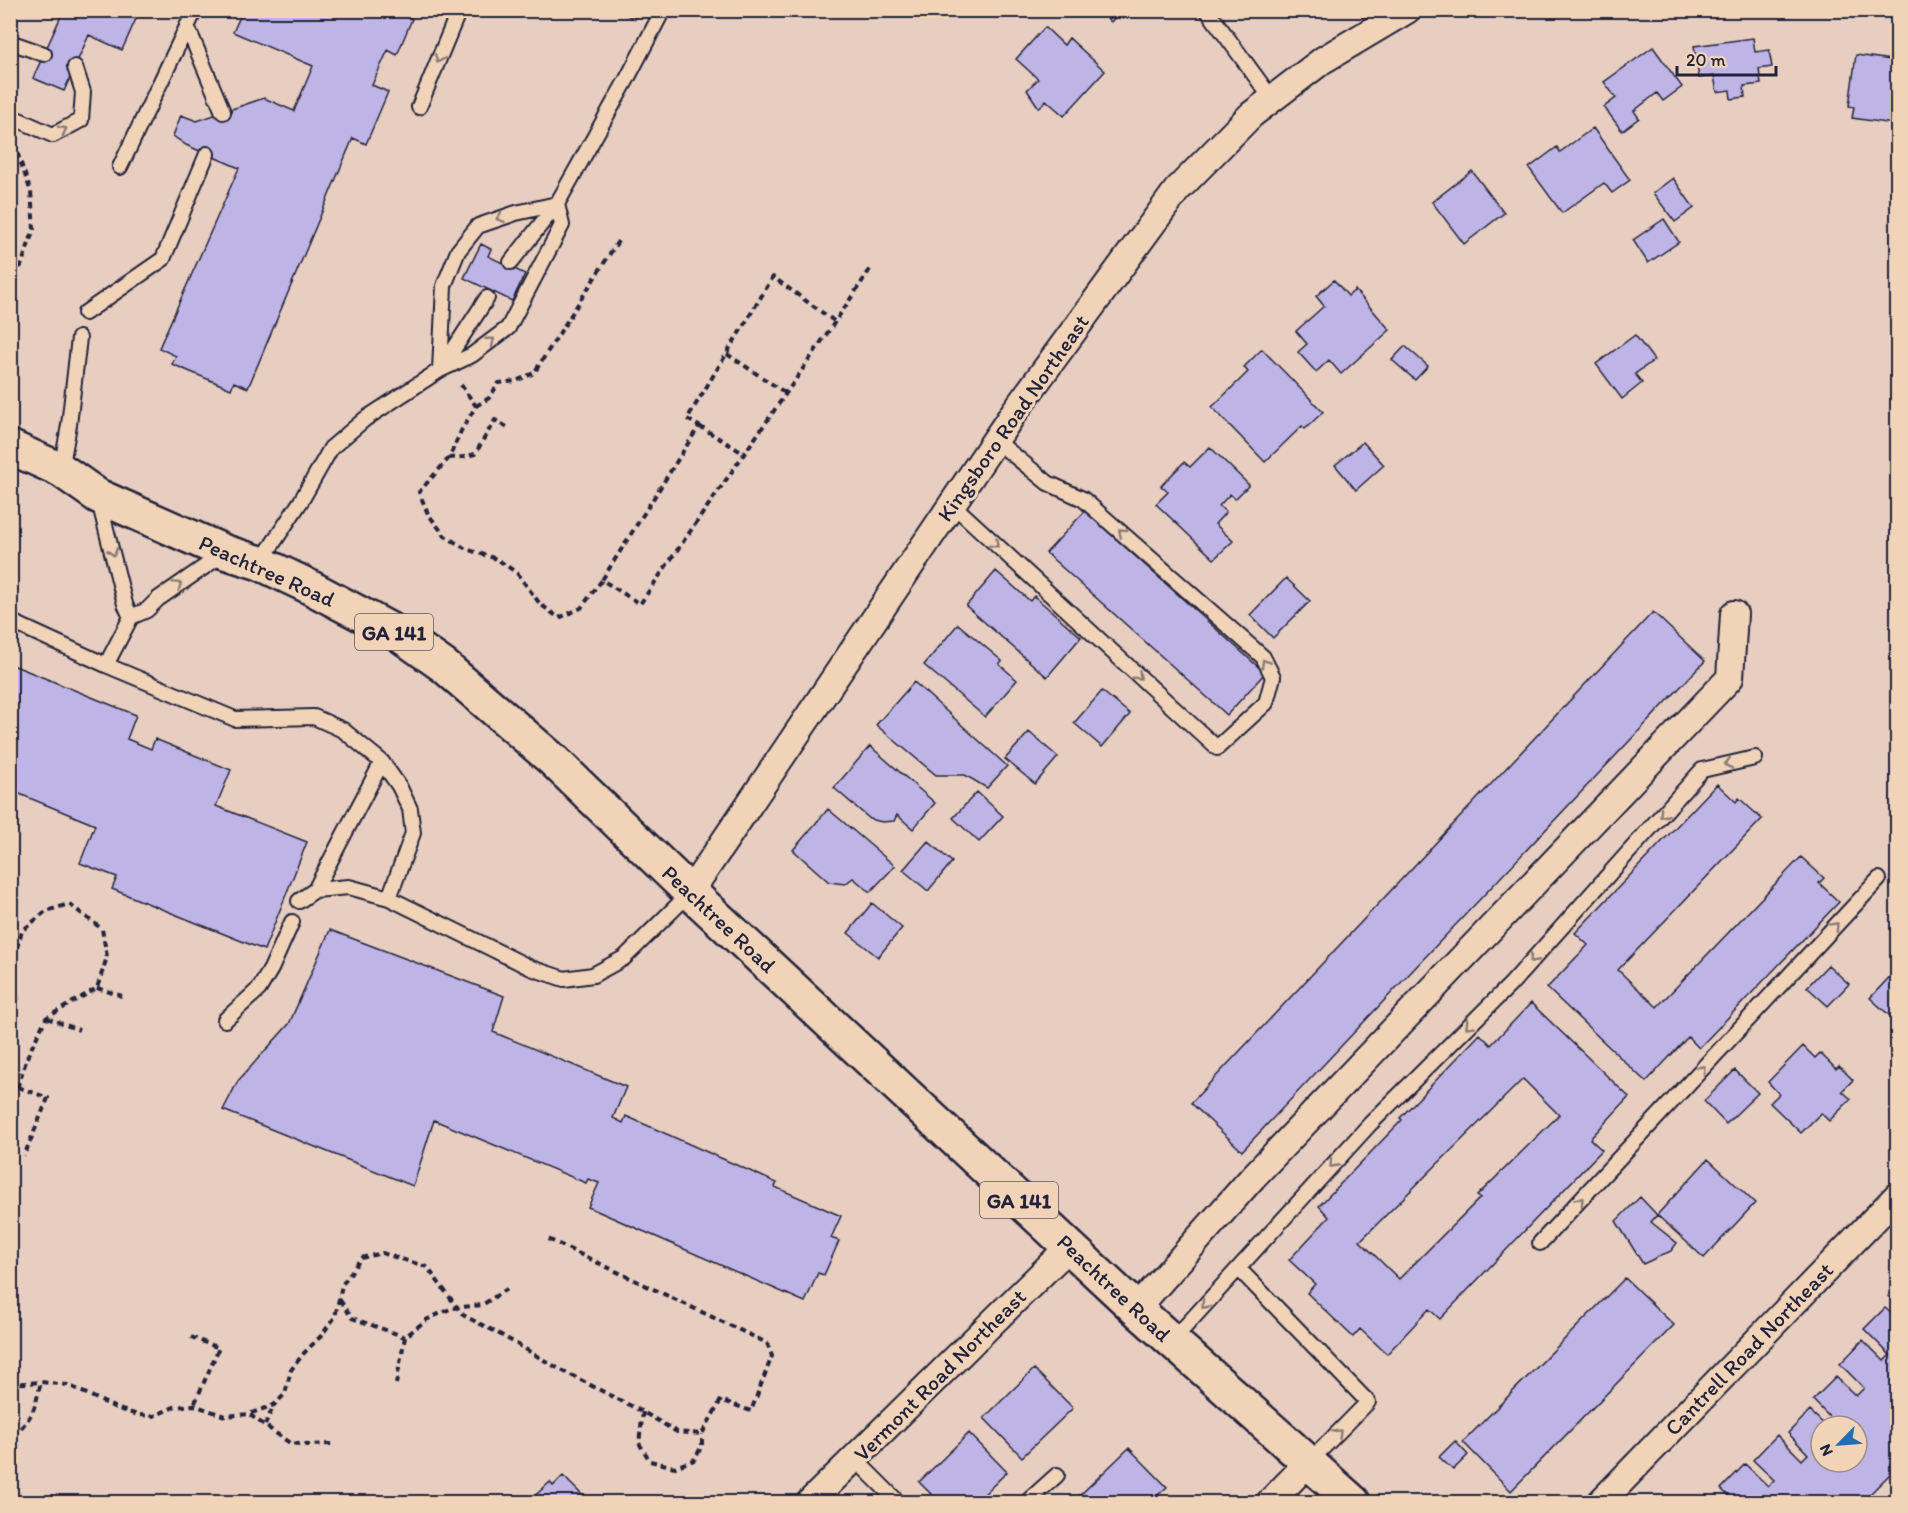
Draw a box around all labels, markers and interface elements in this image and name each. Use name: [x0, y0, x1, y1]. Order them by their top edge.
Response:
scale bar: [1677, 39, 1776, 77]
text: 20 m: [1686, 49, 1726, 71]
one-way arrow: [434, 52, 446, 63]
one-way arrow: [57, 126, 68, 137]
one-way arrow: [495, 211, 506, 224]
street label: Kingsboro Road Northeast: [931, 309, 1095, 527]
one-way arrow: [484, 338, 495, 349]
one-way arrow: [1118, 528, 1129, 539]
street label: Peachtree Road: [195, 529, 339, 613]
one-way arrow: [988, 537, 999, 548]
one-way arrow: [106, 547, 118, 557]
one-way arrow: [172, 581, 183, 592]
road number: GA 141: [355, 614, 433, 650]
one-way arrow: [1262, 659, 1273, 670]
one-way arrow: [1132, 669, 1142, 680]
one-way arrow: [1724, 757, 1734, 770]
one-way arrow: [1659, 807, 1670, 818]
street label: Peachtree Road: [656, 859, 782, 979]
one-way arrow: [1828, 923, 1839, 933]
one-way arrow: [1529, 953, 1540, 963]
one-way arrow: [1466, 1018, 1477, 1029]
one-way arrow: [1695, 1066, 1706, 1077]
one-way arrow: [1329, 1158, 1340, 1168]
road number: GA 141: [980, 1182, 1058, 1218]
one-way arrow: [1572, 1197, 1583, 1208]
street label: Peachtree Road: [1051, 1228, 1177, 1348]
street label: Cantrell Road Northeast: [1659, 1257, 1839, 1441]
street label: Vermont Road Northeast: [848, 1283, 1032, 1467]
one-way arrow: [1201, 1298, 1212, 1309]
north arrow: [1809, 1414, 1869, 1474]
one-way arrow: [1331, 1429, 1342, 1440]
text: N: [1815, 1441, 1837, 1459]

